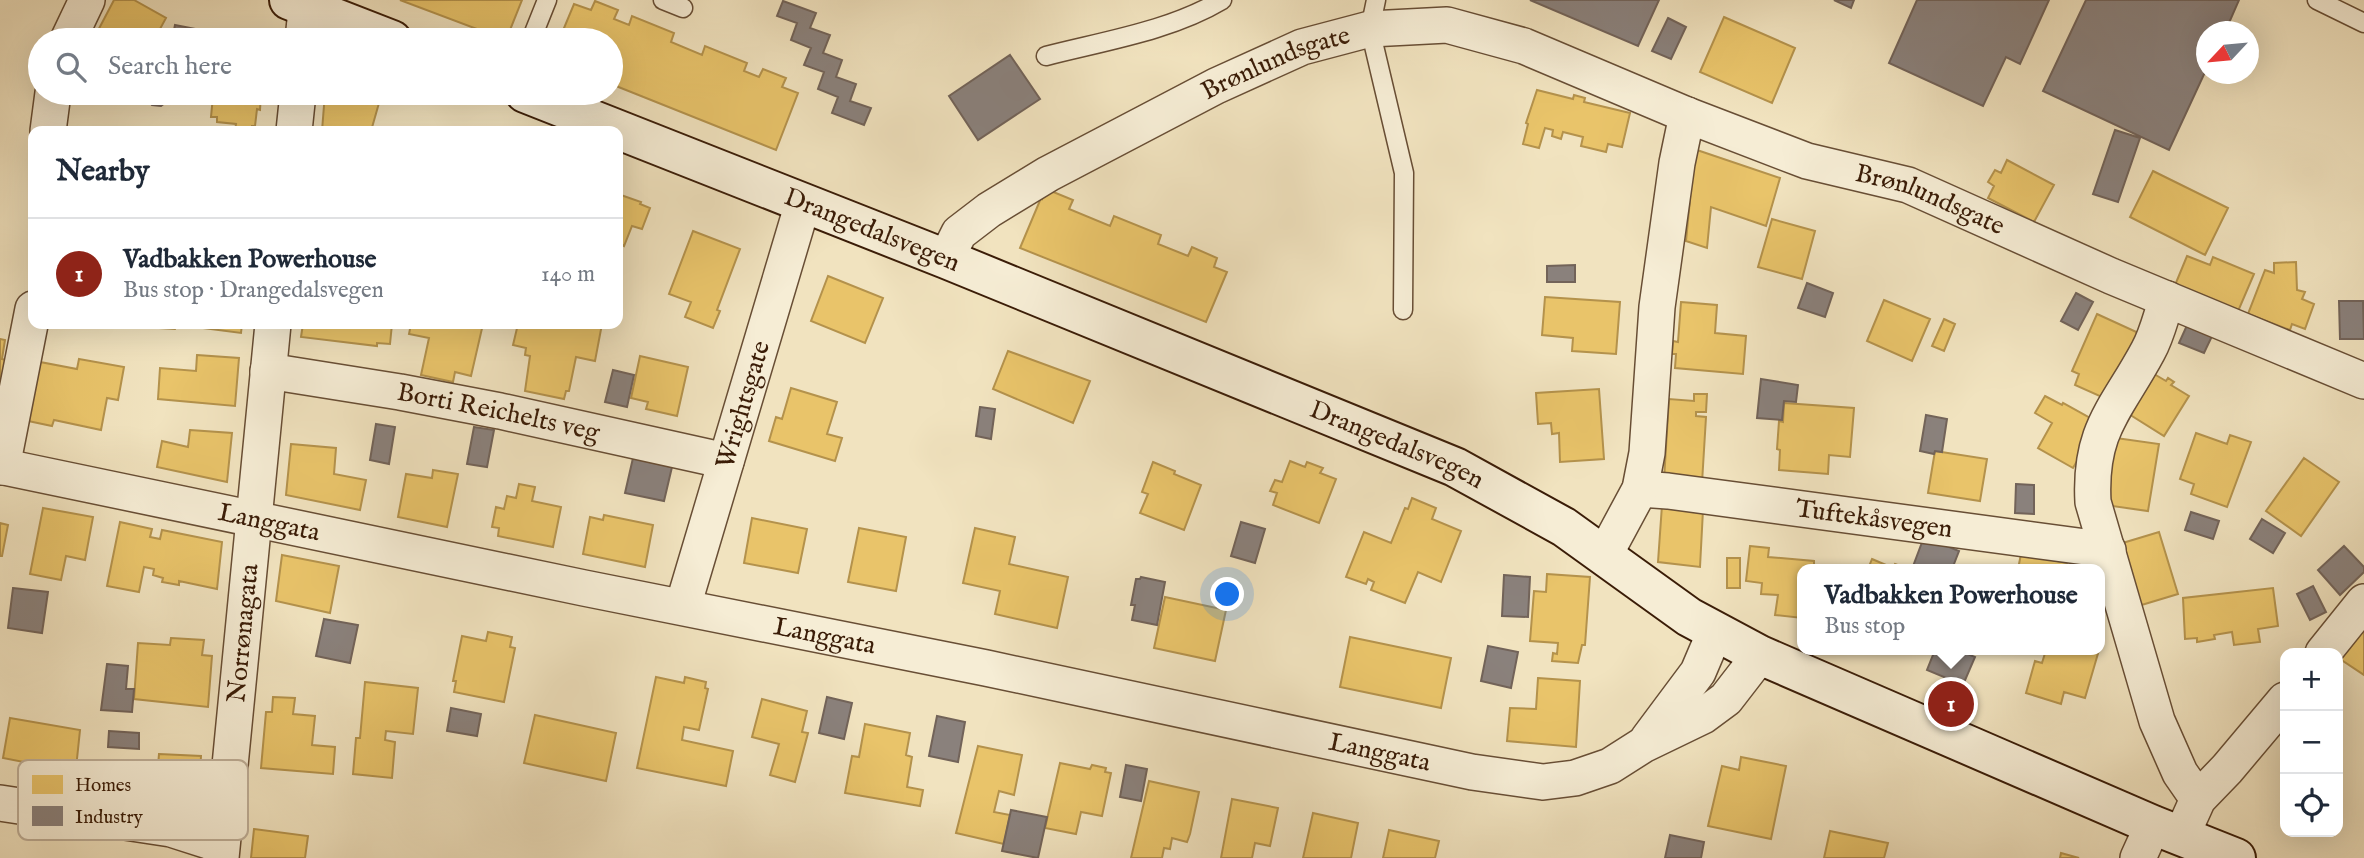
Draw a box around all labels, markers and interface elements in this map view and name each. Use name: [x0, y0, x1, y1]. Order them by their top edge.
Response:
street label: Brønlundsgate: [1195, 18, 1354, 107]
north arrow: [2196, 21, 2259, 84]
search box: [28, 28, 623, 105]
icon: search: [52, 48, 90, 86]
text: Search here: [108, 50, 232, 83]
text: Nearby: [56, 153, 149, 191]
street label: Brønlundsgate: [1852, 157, 2010, 243]
street label: Drangedalsvegen: [779, 180, 965, 279]
text: Vadbakken Powerhouse: [123, 243, 377, 276]
text: 1: [75, 260, 83, 289]
text: 140 m: [541, 260, 595, 289]
text: Bus stop · Drangedalsvegen: [123, 276, 384, 305]
street label: Wrightsgate: [708, 337, 778, 473]
street label: Borti Reichelts veg: [394, 375, 604, 449]
street label: Drangedalsvegen: [1305, 393, 1490, 496]
street label: Tuftekåsvegen: [1794, 492, 1955, 546]
street label: Langgata: [215, 496, 324, 549]
street label: Norrønagata: [220, 561, 266, 704]
popup: [1797, 564, 2105, 655]
your location: [1210, 577, 1244, 611]
text: Vadbakken Powerhouse: [1824, 579, 2078, 612]
street label: Langgata: [771, 610, 879, 662]
text: Bus stop: [1824, 612, 1905, 641]
map controls: [2280, 648, 2343, 837]
button: +: [2280, 648, 2343, 711]
pin: 1: [1928, 678, 1974, 730]
button: −: [2280, 711, 2343, 774]
street label: Langgata: [1326, 725, 1434, 779]
legend: [18, 760, 248, 840]
text: Homes: [75, 774, 131, 798]
button: locate: [2280, 774, 2343, 837]
text: Industry: [75, 806, 143, 830]

